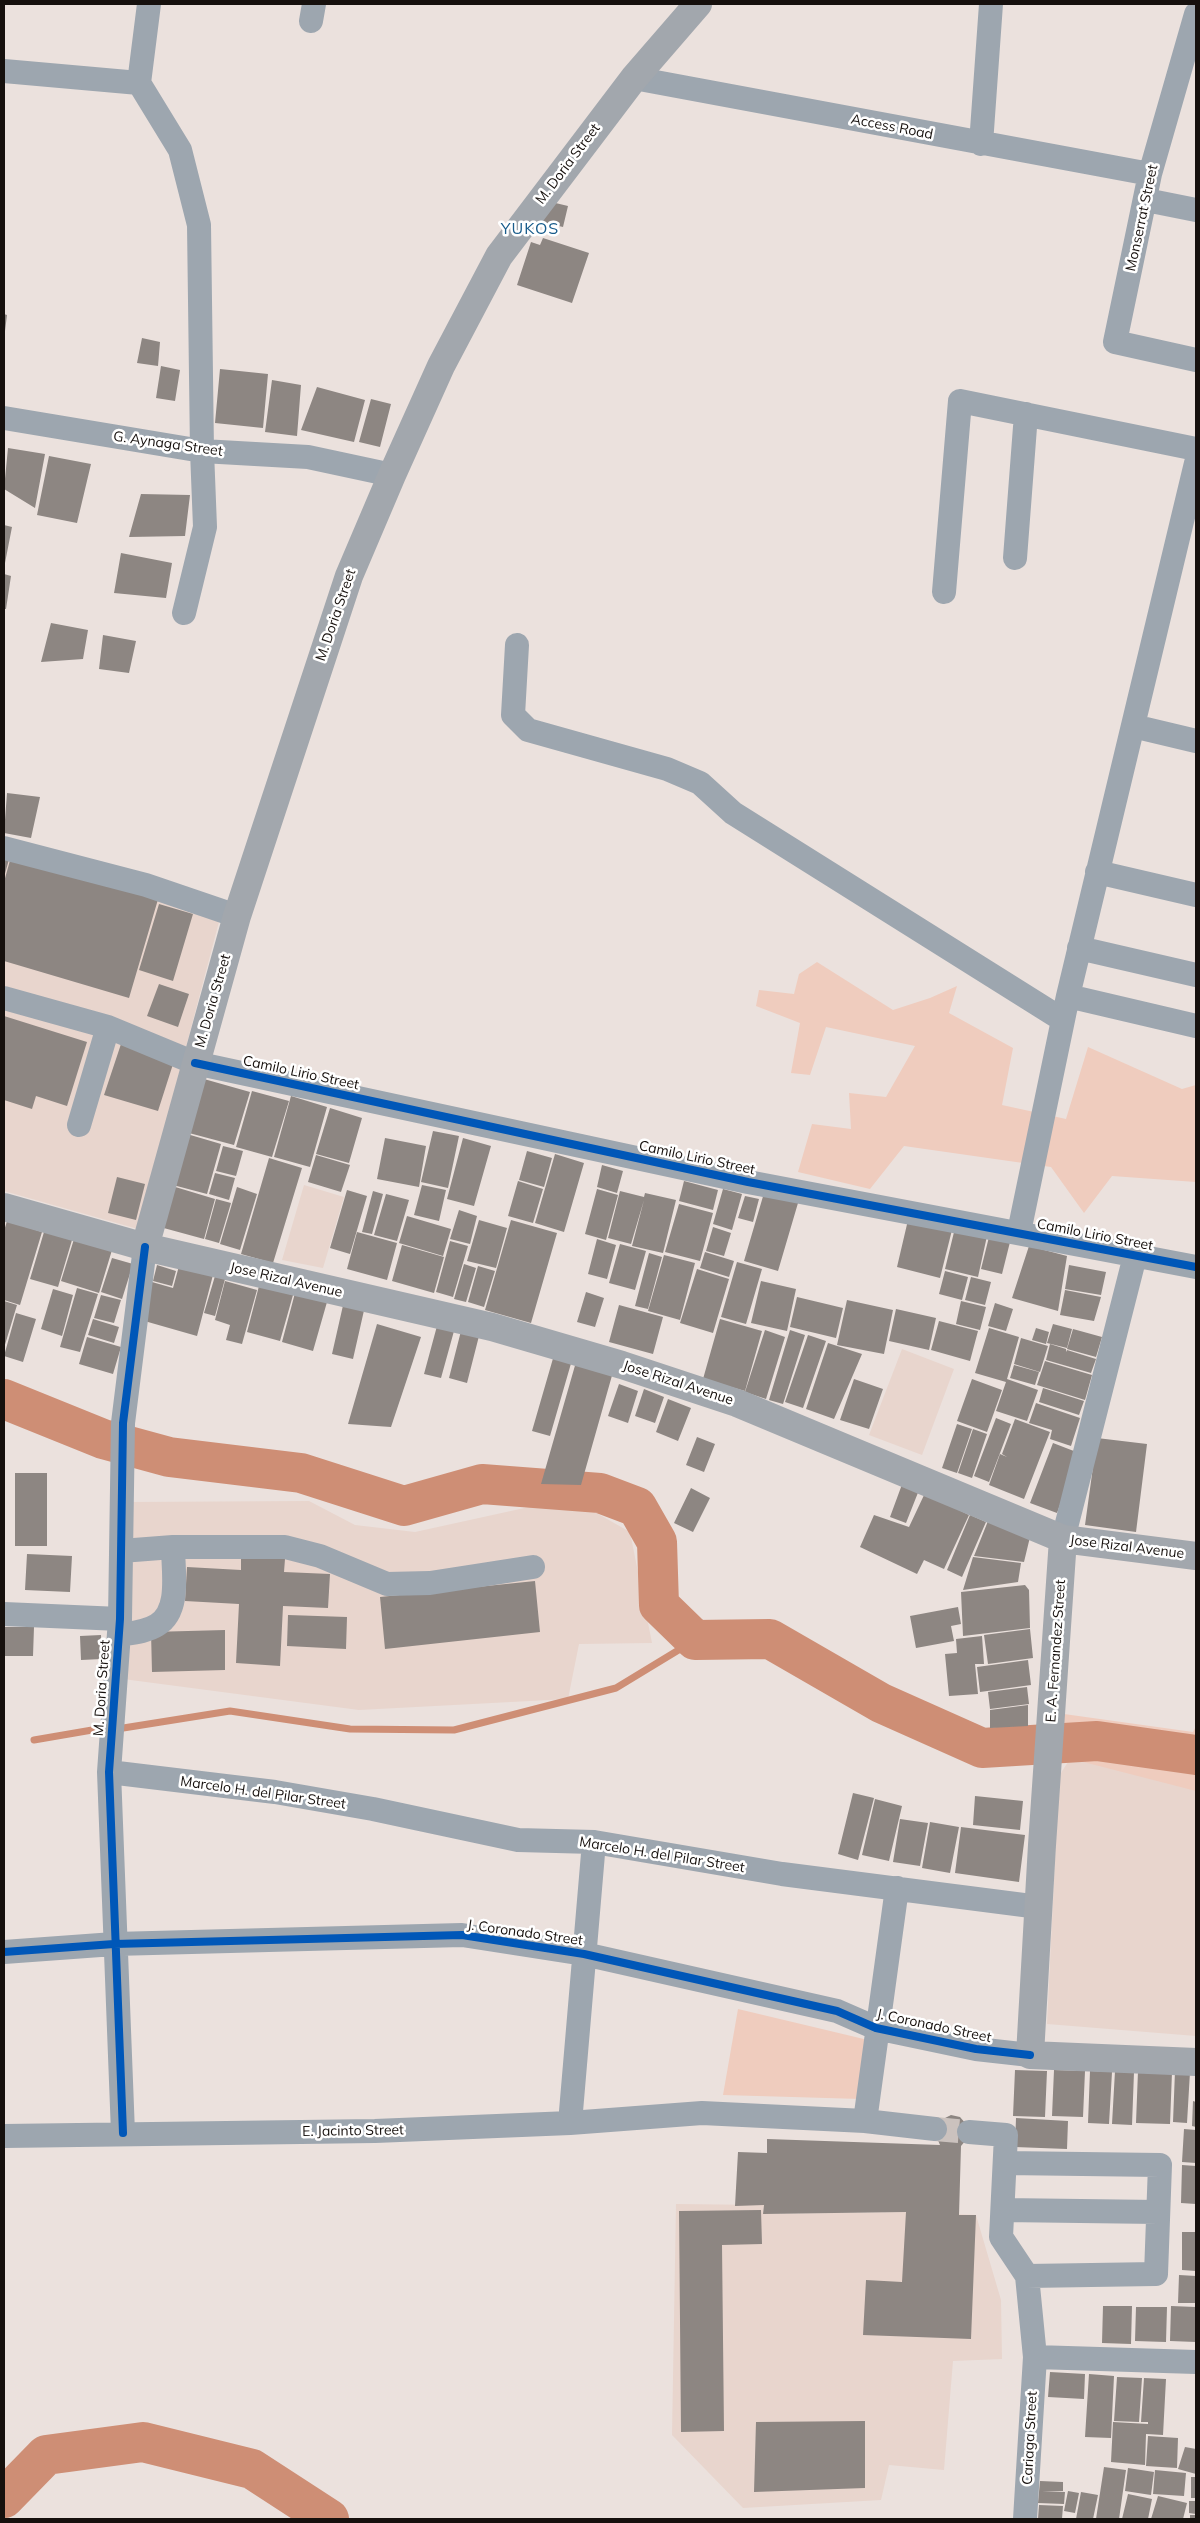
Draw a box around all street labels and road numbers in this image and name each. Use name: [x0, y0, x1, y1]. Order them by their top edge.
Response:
street label: Access Road: [850, 111, 934, 143]
street label: M. Doria Street: [532, 120, 604, 208]
street label: Monserrat Street: [1123, 163, 1161, 273]
street label: G. Aynaga Street: [112, 428, 224, 460]
street label: M. Doria Street: [312, 567, 360, 663]
street label: M. Doria Street: [192, 952, 234, 1050]
street label: Camilo Lirio Street: [241, 1053, 361, 1093]
street label: Camilo Lirio Street: [637, 1138, 757, 1178]
street label: Camilo Lirio Street: [1035, 1215, 1155, 1255]
street label: Jose Rizal Avenue: [228, 1259, 344, 1301]
street label: Jose Rizal Avenue: [621, 1357, 735, 1409]
street label: Jose Rizal Avenue: [1069, 1532, 1185, 1562]
street label: E. A. Fernandez Street: [1043, 1579, 1069, 1723]
street label: M. Doria Street: [90, 1639, 114, 1737]
street label: Marcelo H. del Pilar Street: [179, 1773, 347, 1813]
street label: Marcelo H. del Pilar Street: [578, 1834, 746, 1876]
street label: J. Coronado Street: [466, 1917, 584, 1949]
street label: J. Coronado Street: [875, 2006, 993, 2046]
street label: E. Jacinto Street: [302, 2122, 404, 2140]
street label: Cariaga Street: [1019, 2391, 1041, 2485]

